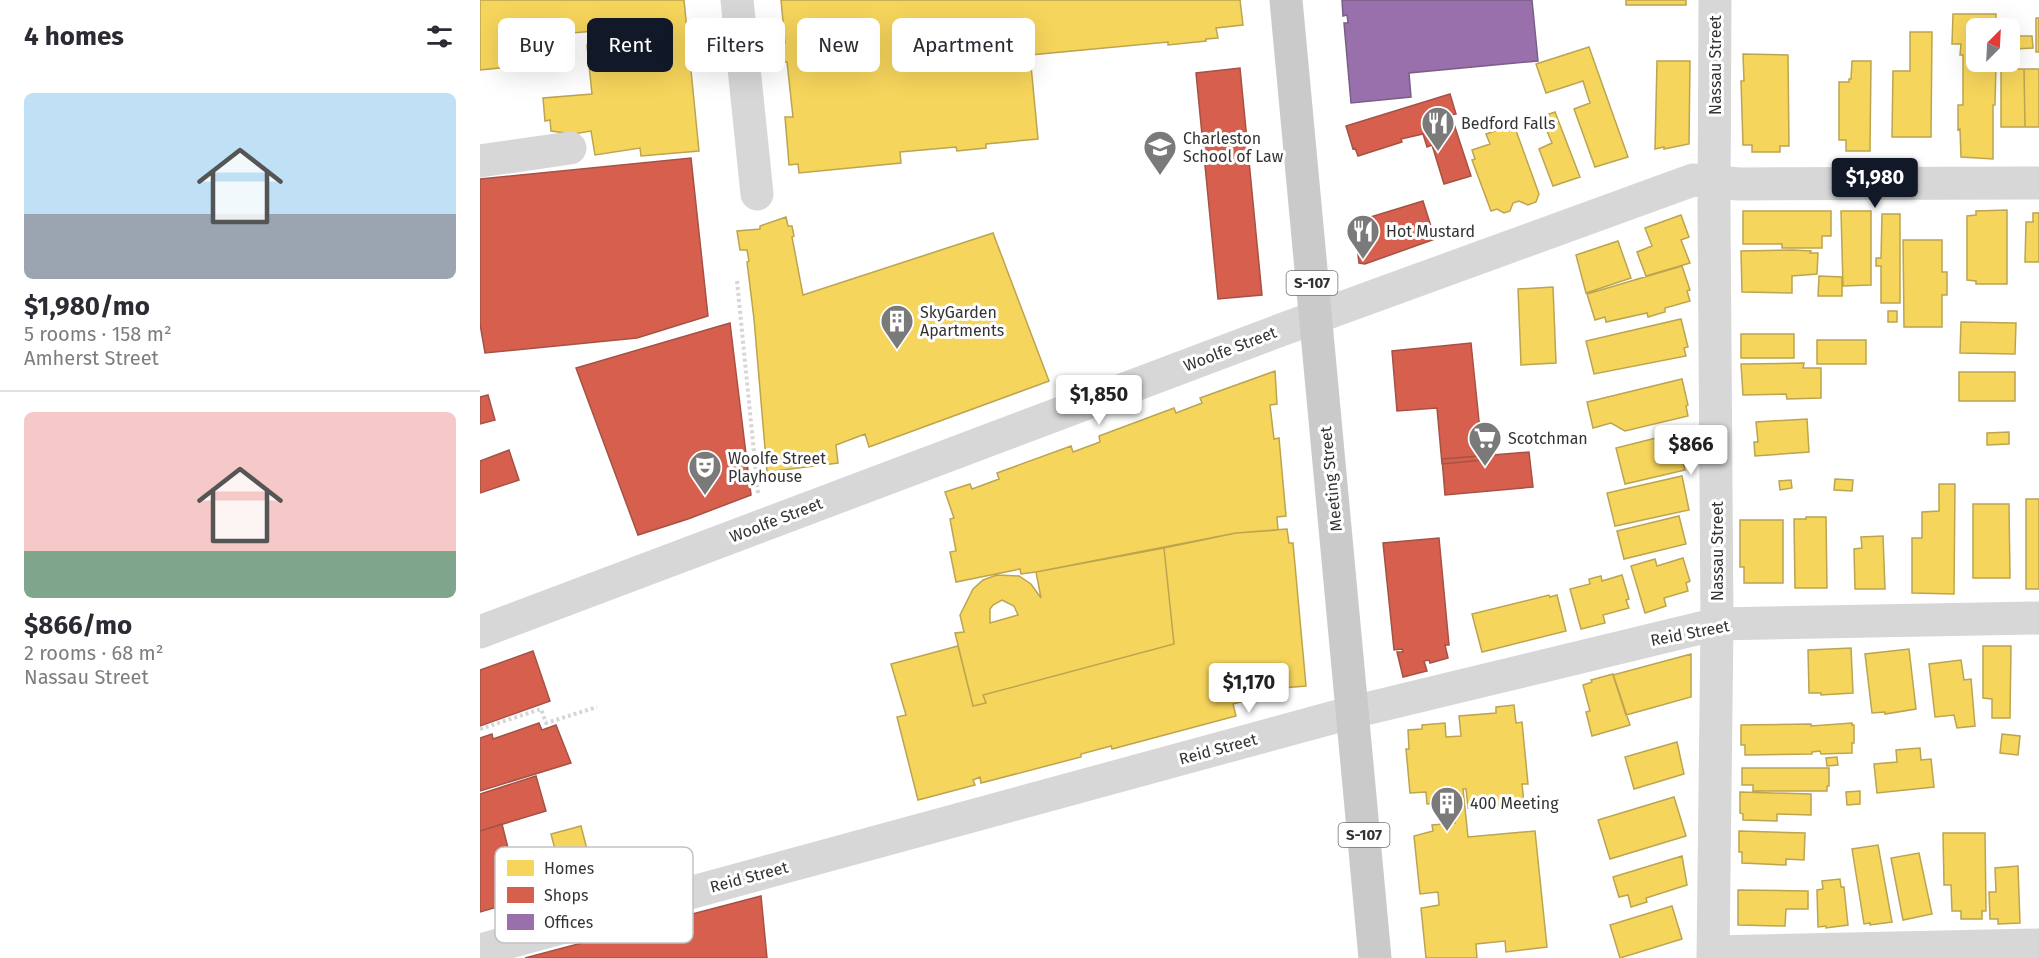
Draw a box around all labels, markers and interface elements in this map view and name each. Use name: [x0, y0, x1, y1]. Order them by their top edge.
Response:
street label: Nassau Street: [1706, 15, 1725, 115]
chip: Buy: [498, 18, 575, 72]
chip: Rent: [587, 18, 673, 72]
chip: Filters: [685, 18, 785, 72]
chip: New: [797, 18, 880, 72]
chip: Apartment: [892, 18, 1035, 72]
north arrow: [1966, 18, 2020, 72]
map controls: [1966, 18, 2020, 72]
icon: filters: [423, 20, 456, 53]
text: 4 homes: [24, 21, 124, 52]
restaurant icon: Bedford Falls: [1420, 105, 1456, 152]
place label: Bedford Falls: [1461, 114, 1555, 133]
school or university icon: Charleston School of Law: [1142, 129, 1178, 176]
place label: Charleston School of Law: [1183, 129, 1284, 166]
icon: home: [186, 132, 294, 240]
pin: $1,980: [1826, 158, 1924, 209]
text: $1,980: [1846, 165, 1904, 189]
restaurant icon: Hot Mustard: [1345, 213, 1381, 260]
place label: Hot Mustard: [1386, 222, 1475, 241]
road number: S-107: [1286, 271, 1338, 295]
text: $1,980/mo: [24, 291, 150, 322]
building icon: SkyGarden Apartments: [879, 303, 915, 350]
place label: SkyGarden Apartments: [920, 303, 1004, 340]
text: 5 rooms · 158 m²: [24, 322, 172, 346]
street label: Woolfe Street: [1181, 322, 1279, 375]
text: Amherst Street: [24, 346, 159, 370]
pin: $1,850: [1050, 375, 1148, 426]
text: $1,850: [1070, 382, 1128, 406]
supermarket icon: Scotchman: [1467, 420, 1503, 467]
street label: Meeting Street: [1316, 425, 1346, 532]
pin: $866: [1655, 425, 1727, 476]
place label: Scotchman: [1508, 429, 1588, 448]
text: $866: [1668, 432, 1714, 456]
theatre icon: Woolfe Street Playhouse: [687, 449, 723, 496]
place label: Woolfe Street Playhouse: [728, 449, 826, 486]
icon: home: [186, 451, 294, 559]
street label: Woolfe Street: [727, 493, 825, 546]
street label: Nassau Street: [1708, 501, 1727, 601]
text: $866/mo: [24, 610, 132, 641]
street label: Reid Street: [1649, 616, 1731, 650]
text: 2 rooms · 68 m²: [24, 641, 164, 665]
pin: $1,170: [1200, 663, 1298, 714]
text: Nassau Street: [24, 665, 149, 689]
text: $1,170: [1223, 670, 1275, 694]
street label: Reid Street: [1177, 729, 1259, 769]
building icon: 400 Meeting: [1429, 785, 1465, 832]
place label: 400 Meeting: [1470, 794, 1559, 813]
road number: S-107: [1338, 823, 1390, 847]
legend: [495, 847, 693, 943]
street label: Reid Street: [708, 857, 790, 897]
text: Homes: [544, 859, 594, 878]
text: Shops: [544, 886, 588, 905]
text: Offices: [544, 913, 593, 932]

